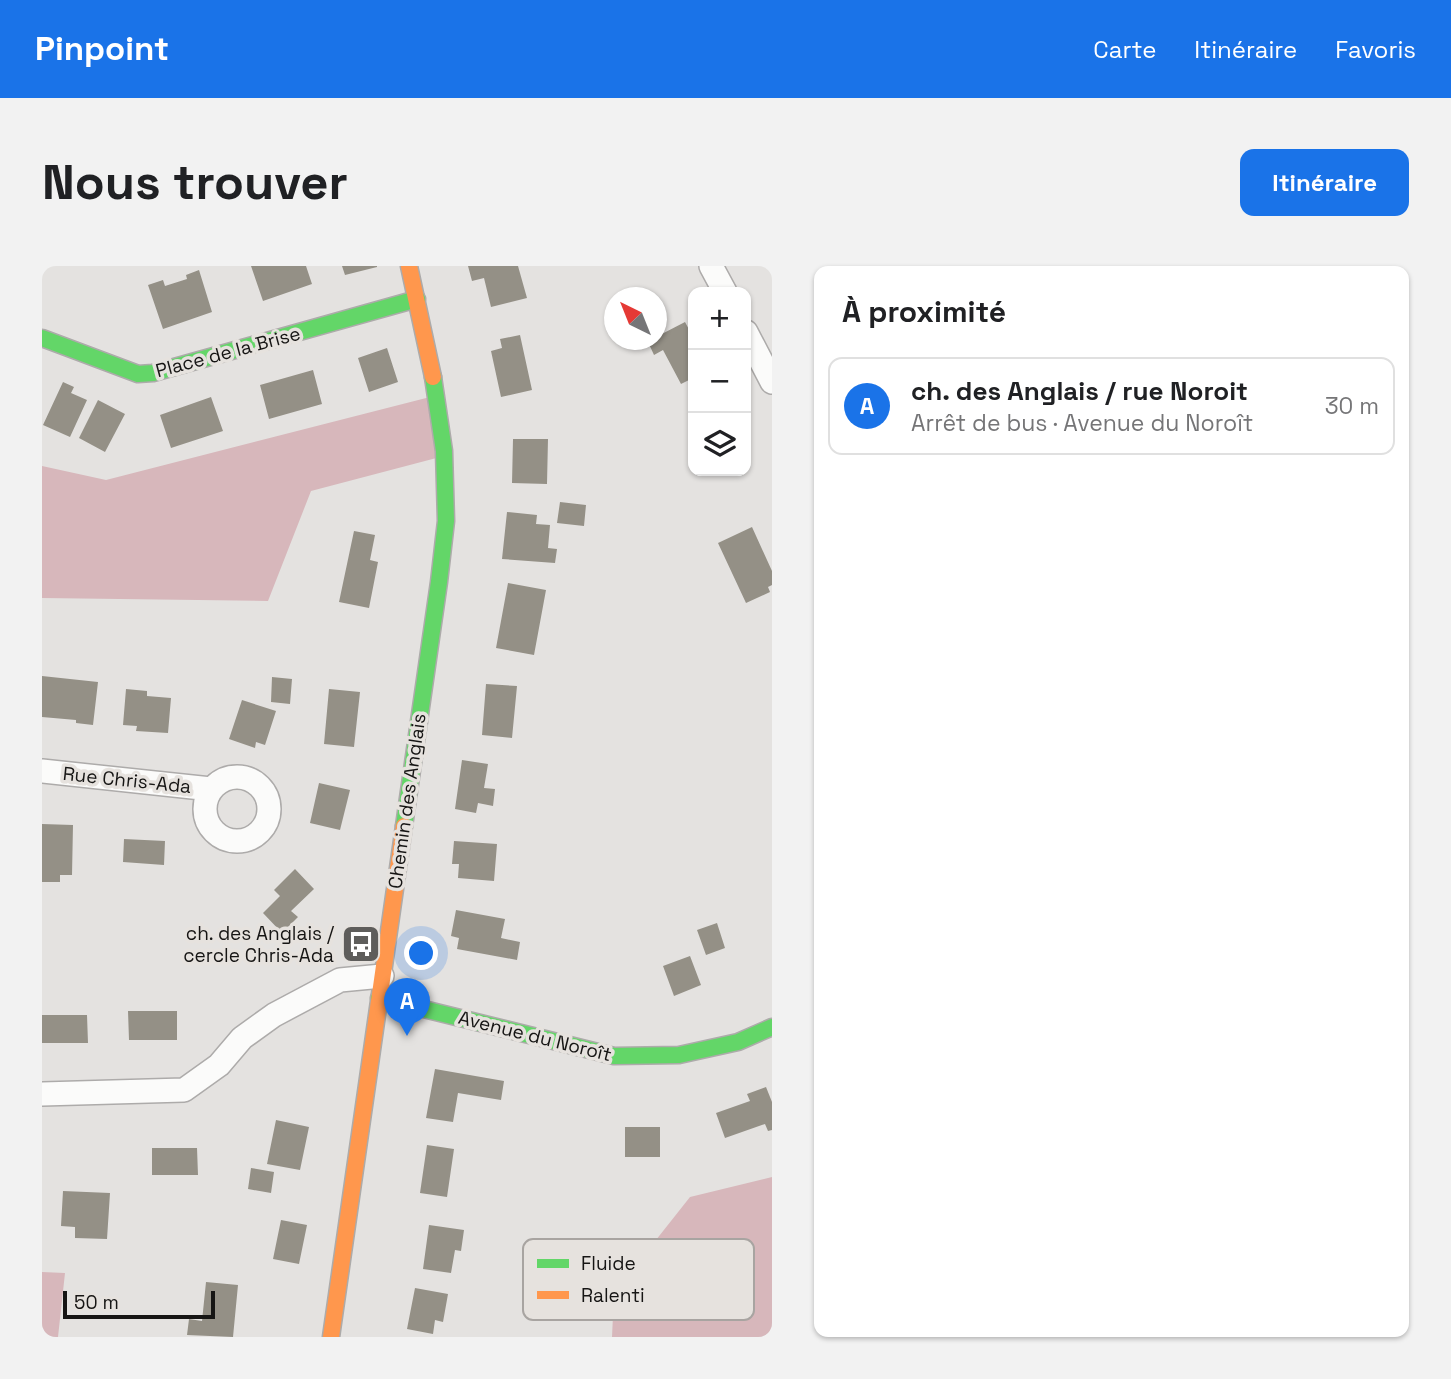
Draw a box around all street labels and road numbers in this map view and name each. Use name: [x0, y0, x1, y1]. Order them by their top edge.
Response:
street label: Place de la Brise: [153, 321, 303, 383]
street label: Chemin des Anglais: [382, 712, 432, 890]
street label: Rue Chris-Ada: [62, 761, 192, 799]
street label: Avenue du Noroît: [456, 1005, 614, 1067]

